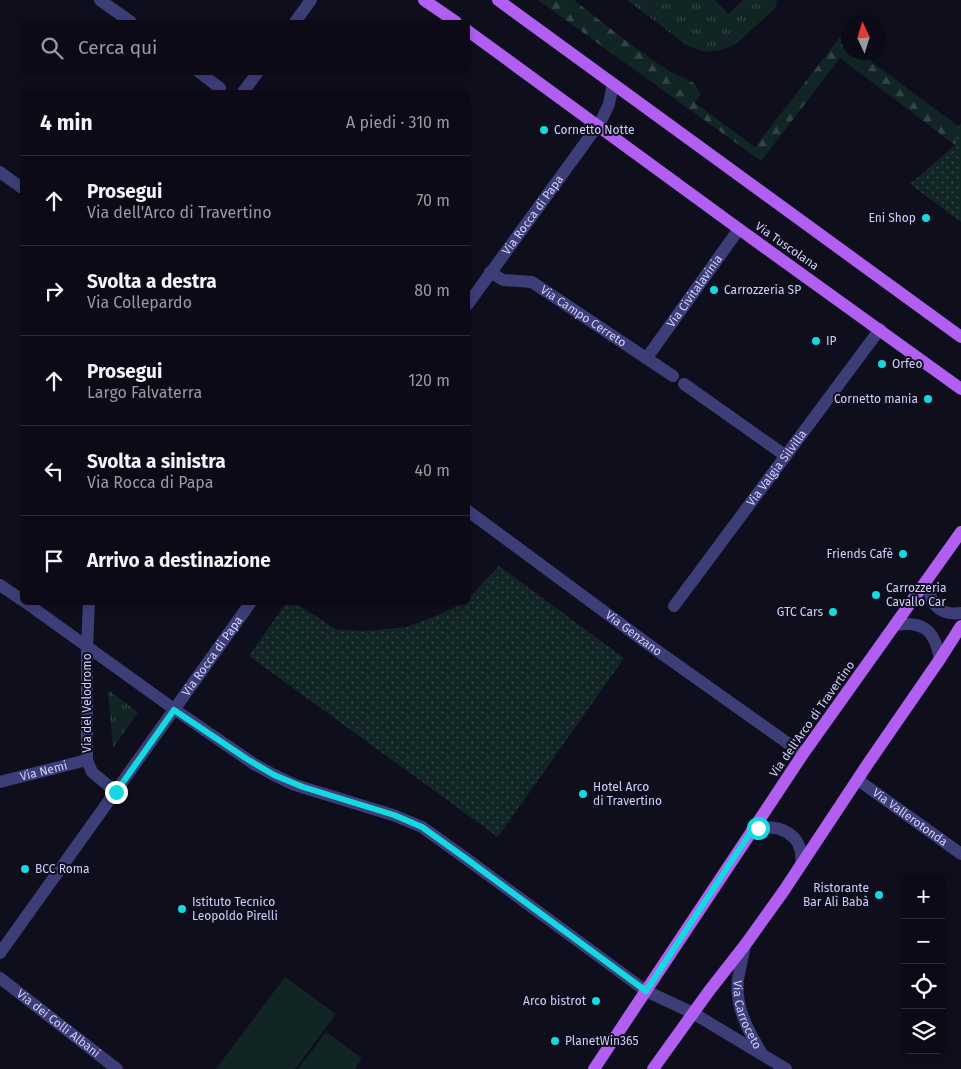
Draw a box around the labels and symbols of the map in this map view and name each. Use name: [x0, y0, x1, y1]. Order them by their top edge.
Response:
north arrow: [841, 15, 886, 60]
place label: Cornetto Notte: [554, 123, 635, 137]
marker: Cornetto Notte: [538, 124, 550, 136]
street label: Via Rocca di Papa: [499, 173, 566, 258]
place label: Eni Shop: [868, 211, 916, 225]
marker: Eni Shop: [920, 212, 932, 224]
street label: Via Tuscolana: [753, 219, 821, 273]
street label: Via Civitalavinia: [664, 252, 725, 330]
street label: Via Campo Cerreto: [538, 283, 629, 350]
place label: Carrozzeria SP: [724, 283, 801, 297]
marker: Carrozzeria SP: [708, 284, 720, 296]
place label: IP: [826, 334, 837, 348]
marker: IP: [810, 335, 822, 347]
place label: Orfeo: [892, 357, 922, 371]
marker: Orfeo: [876, 358, 888, 370]
place label: Cornetto mania: [834, 392, 918, 406]
marker: Cornetto mania: [922, 393, 934, 405]
street label: Via Valgia Silvilla: [744, 427, 810, 509]
place label: Friends Cafè: [826, 547, 893, 561]
marker: Friends Cafè: [897, 548, 909, 560]
place label: Carrozzeria Cavallo Car: [886, 581, 946, 609]
marker: Carrozzeria Cavallo Car: [870, 589, 882, 601]
place label: GTC Cars: [777, 605, 823, 619]
marker: GTC Cars: [827, 606, 839, 618]
street label: Via Genzano: [603, 608, 665, 659]
street label: Via Rocca di Papa: [179, 613, 246, 699]
street label: Via del Velodromo: [80, 653, 94, 753]
street label: Via dell'Arco di Travertino: [767, 658, 857, 780]
street label: Via Nemi: [19, 758, 69, 784]
place label: Hotel Arco di Travertino: [593, 780, 662, 808]
route end: [105, 781, 128, 804]
street label: Via Vallerotonda: [870, 786, 950, 849]
marker: Hotel Arco di Travertino: [577, 788, 589, 800]
route start: [747, 817, 770, 840]
place label: BCC Roma: [35, 862, 90, 876]
marker: BCC Roma: [19, 863, 31, 875]
place label: Ristorante Bar Alì Babà: [803, 881, 869, 909]
marker: Ristorante Bar Alì Babà: [873, 889, 885, 901]
place label: Istituto Tecnico Leopoldo Pirelli: [192, 895, 278, 923]
marker: Istituto Tecnico Leopoldo Pirelli: [176, 903, 188, 915]
street label: Via Carroceto: [730, 980, 765, 1051]
street label: Via dei Colli Albani: [14, 987, 103, 1060]
place label: Arco bistrot: [523, 994, 587, 1008]
marker: Arco bistrot: [590, 995, 602, 1007]
place label: PlanetWin365: [565, 1034, 638, 1048]
marker: PlanetWin365: [549, 1035, 561, 1047]

